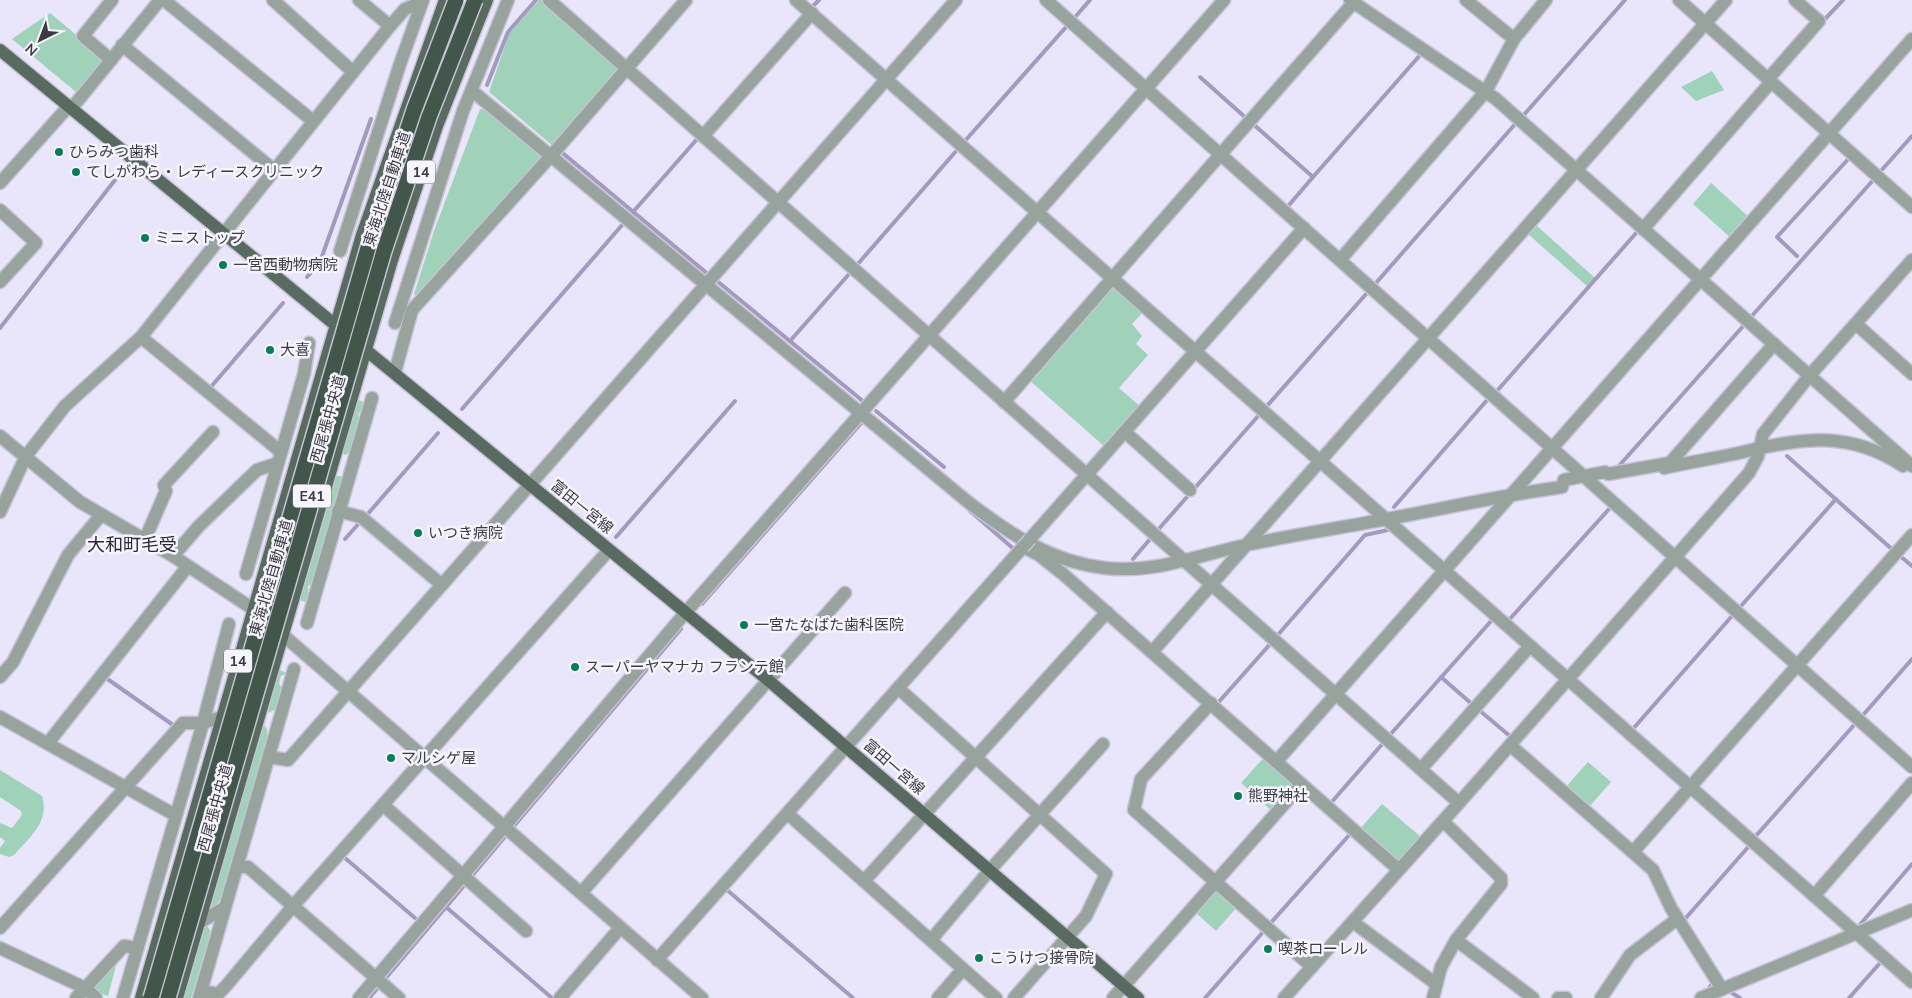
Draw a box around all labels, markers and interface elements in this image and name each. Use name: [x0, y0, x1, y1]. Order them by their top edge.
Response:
north arrow: [15, 15, 65, 65]
text: N: [21, 39, 42, 60]
street label: 東海北陸自動車道: [359, 129, 415, 249]
place label: ひらみつ歯科: [69, 142, 159, 162]
marker: ひらみつ歯科: [53, 146, 65, 158]
road number: 14: [407, 160, 435, 183]
place label: てしがわら・レディースクリニック: [86, 162, 324, 182]
marker: てしがわら・レディースクリニック: [70, 166, 82, 178]
place label: ミニストップ: [155, 228, 245, 248]
marker: ミニストップ: [139, 232, 151, 244]
place label: 一宮西動物病院: [233, 255, 338, 275]
marker: 一宮西動物病院: [217, 259, 229, 271]
place label: 大喜: [280, 340, 310, 360]
marker: 大喜: [264, 344, 276, 356]
street label: 西尾張中央道: [306, 373, 350, 465]
street label: 富田一宮線: [547, 476, 617, 538]
road number: E41: [293, 484, 331, 508]
street label: 東海北陸自動車道: [245, 518, 297, 638]
place label: いつき病院: [428, 523, 503, 543]
marker: いつき病院: [412, 527, 424, 539]
district label: 大和町毛受: [87, 533, 177, 557]
place label: 一宮たなばた歯科医院: [754, 615, 904, 635]
marker: 一宮たなばた歯科医院: [738, 619, 750, 631]
road number: 14: [224, 649, 252, 672]
place label: スーパーヤマナカ フランテ館: [585, 657, 784, 677]
marker: スーパーヤマナカ フランテ館: [569, 661, 581, 673]
street label: 富田一宮線: [859, 735, 929, 799]
place label: マルシゲ屋: [401, 748, 476, 768]
marker: マルシゲ屋: [385, 752, 397, 764]
street label: 西尾張中央道: [193, 762, 237, 854]
place label: 熊野神社: [1248, 786, 1308, 806]
marker: 熊野神社: [1232, 790, 1244, 802]
place label: 喫茶ローレル: [1278, 939, 1368, 959]
marker: 喫茶ローレル: [1262, 943, 1274, 955]
place label: こうけつ接骨院: [989, 948, 1094, 968]
marker: こうけつ接骨院: [973, 952, 985, 964]

